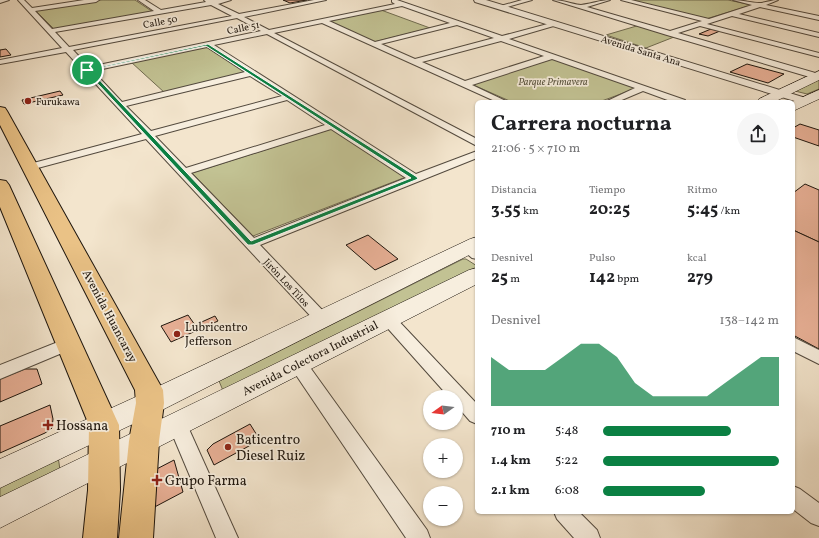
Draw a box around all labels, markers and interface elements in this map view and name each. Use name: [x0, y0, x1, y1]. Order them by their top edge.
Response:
street label: Calle 50: [142, 12, 179, 32]
street label: Calle 51: [226, 18, 261, 38]
street label: Avenida Santa Ana: [599, 32, 682, 70]
pin: [70, 53, 104, 87]
icon: arrive: [76, 59, 98, 81]
park label: Parque Primavera: [518, 75, 588, 89]
place label: Furukawa: [36, 95, 80, 109]
marker: Furukawa: [23, 96, 33, 106]
text: Carrera nocturna: [491, 109, 672, 140]
button: share: [737, 113, 779, 155]
text: 21:06 · 5 × 710 m: [491, 140, 580, 158]
text: Distancia: [491, 183, 537, 198]
text: Tiempo: [589, 183, 625, 198]
text: Ritmo: [687, 183, 717, 198]
text: 3.55: [491, 198, 521, 221]
text: 20:25: [589, 198, 630, 221]
text: 5:45: [687, 198, 718, 221]
text: km: [521, 204, 539, 219]
text: /km: [718, 204, 740, 219]
text: Desnivel: [491, 251, 533, 266]
text: Pulso: [589, 251, 615, 266]
text: kcal: [687, 251, 707, 266]
street label: Jirón Los Tilos: [260, 255, 312, 310]
text: 25: [491, 266, 508, 289]
text: 142: [589, 266, 615, 289]
text: 279: [687, 266, 713, 289]
street label: Avenida Huancaray: [78, 267, 141, 366]
text: m: [508, 272, 520, 287]
text: bpm: [615, 272, 639, 287]
text: Desnivel: [491, 312, 541, 330]
text: 138–142 m: [719, 312, 779, 330]
street label: Avenida Colectora Industrial: [240, 317, 382, 400]
place label: Lubricentro Jefferson: [185, 320, 248, 350]
marker: Lubricentro Jefferson: [172, 329, 182, 339]
north arrow: [423, 390, 463, 430]
map controls: [423, 390, 463, 526]
place label: Hossana: [56, 417, 108, 436]
marker: Hossana: [43, 420, 53, 430]
text: 710 m: [491, 422, 526, 440]
text: 5:48: [555, 422, 578, 440]
place label: Baticentro Diesel Ruiz: [236, 431, 305, 466]
button: +: [423, 438, 463, 478]
marker: Baticentro Diesel Ruiz: [223, 442, 233, 452]
text: 1.4 km: [491, 452, 531, 470]
text: 5:22: [555, 452, 578, 470]
place label: Grupo Farma: [165, 472, 247, 491]
marker: Grupo Farma: [152, 475, 162, 485]
text: 2.1 km: [491, 482, 530, 500]
text: 6:08: [555, 482, 579, 500]
button: −: [423, 486, 463, 526]

